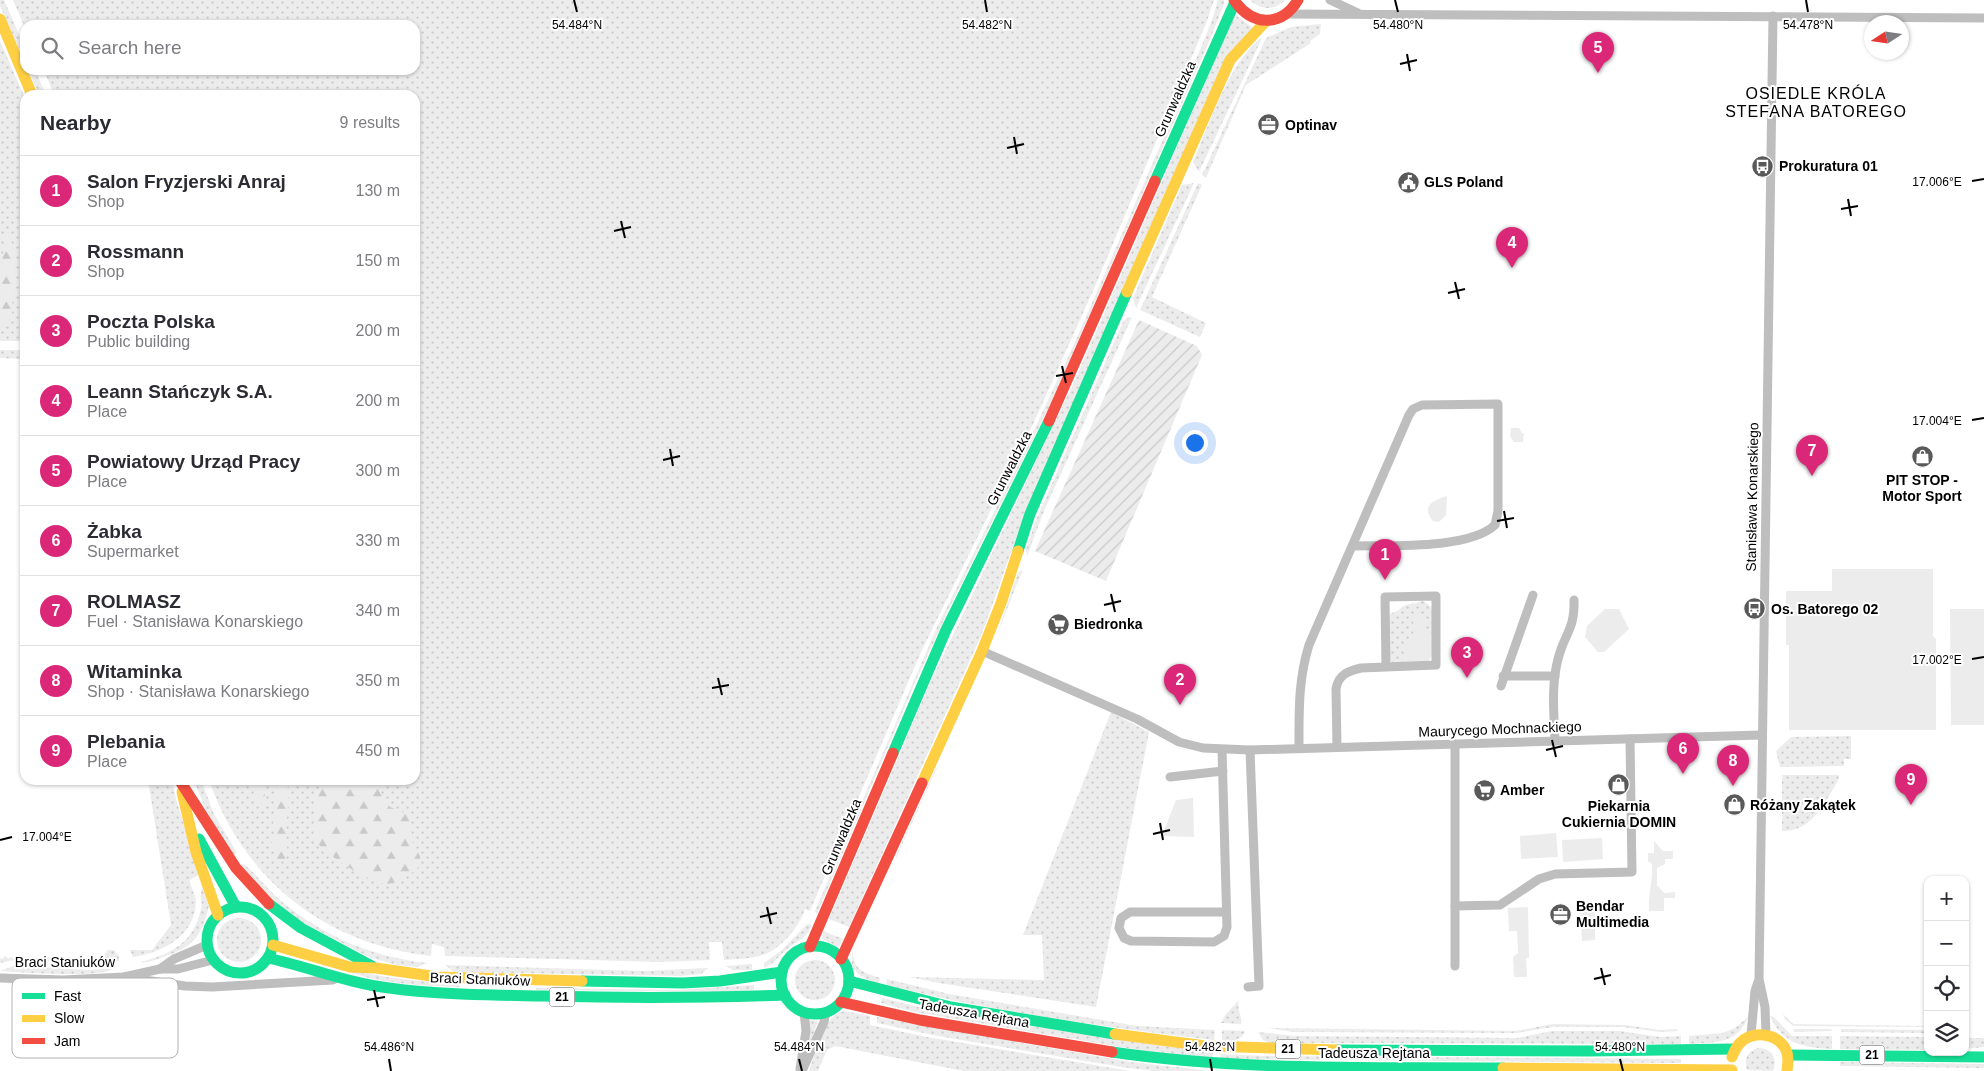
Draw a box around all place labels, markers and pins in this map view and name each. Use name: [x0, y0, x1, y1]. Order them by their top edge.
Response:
pin: 5: [1582, 32, 1614, 73]
office icon: Optinav: [1257, 113, 1281, 137]
place label: Optinav: [1285, 117, 1337, 133]
bus stop icon: Prokuratura 01: [1751, 154, 1775, 178]
place label: Prokuratura 01: [1779, 158, 1878, 174]
public building icon: GLS Poland: [1396, 170, 1420, 194]
place label: GLS Poland: [1424, 174, 1503, 190]
pin: 4: [1496, 227, 1528, 268]
pin: 7: [1796, 435, 1828, 476]
shop icon: PIT STOP - Motor Sport: [1910, 445, 1934, 469]
place label: PIT STOP - Motor Sport: [1882, 472, 1962, 504]
pin: 1: [1369, 539, 1401, 580]
bus stop icon: Os. Batorego 02: [1743, 597, 1767, 621]
place label: Os. Batorego 02: [1771, 601, 1879, 617]
supermarket icon: Biedronka: [1046, 612, 1070, 636]
place label: Biedronka: [1074, 616, 1143, 632]
pin: 3: [1451, 637, 1483, 678]
pin: 2: [1164, 664, 1196, 705]
pin: 6: [1667, 733, 1699, 774]
pin: 8: [1717, 745, 1749, 786]
pin: 9: [1895, 764, 1927, 805]
shop icon: Piekarnia Cukiernia DOMIN: [1607, 772, 1631, 796]
supermarket icon: Amber: [1472, 778, 1496, 802]
place label: Amber: [1500, 782, 1545, 798]
shop icon: Różany Zakątek: [1722, 793, 1746, 817]
place label: Różany Zakątek: [1750, 797, 1856, 813]
place label: Piekarnia Cukiernia DOMIN: [1562, 798, 1676, 830]
place label: Bendar Multimedia: [1576, 898, 1649, 930]
office icon: Bendar Multimedia: [1548, 902, 1572, 926]

